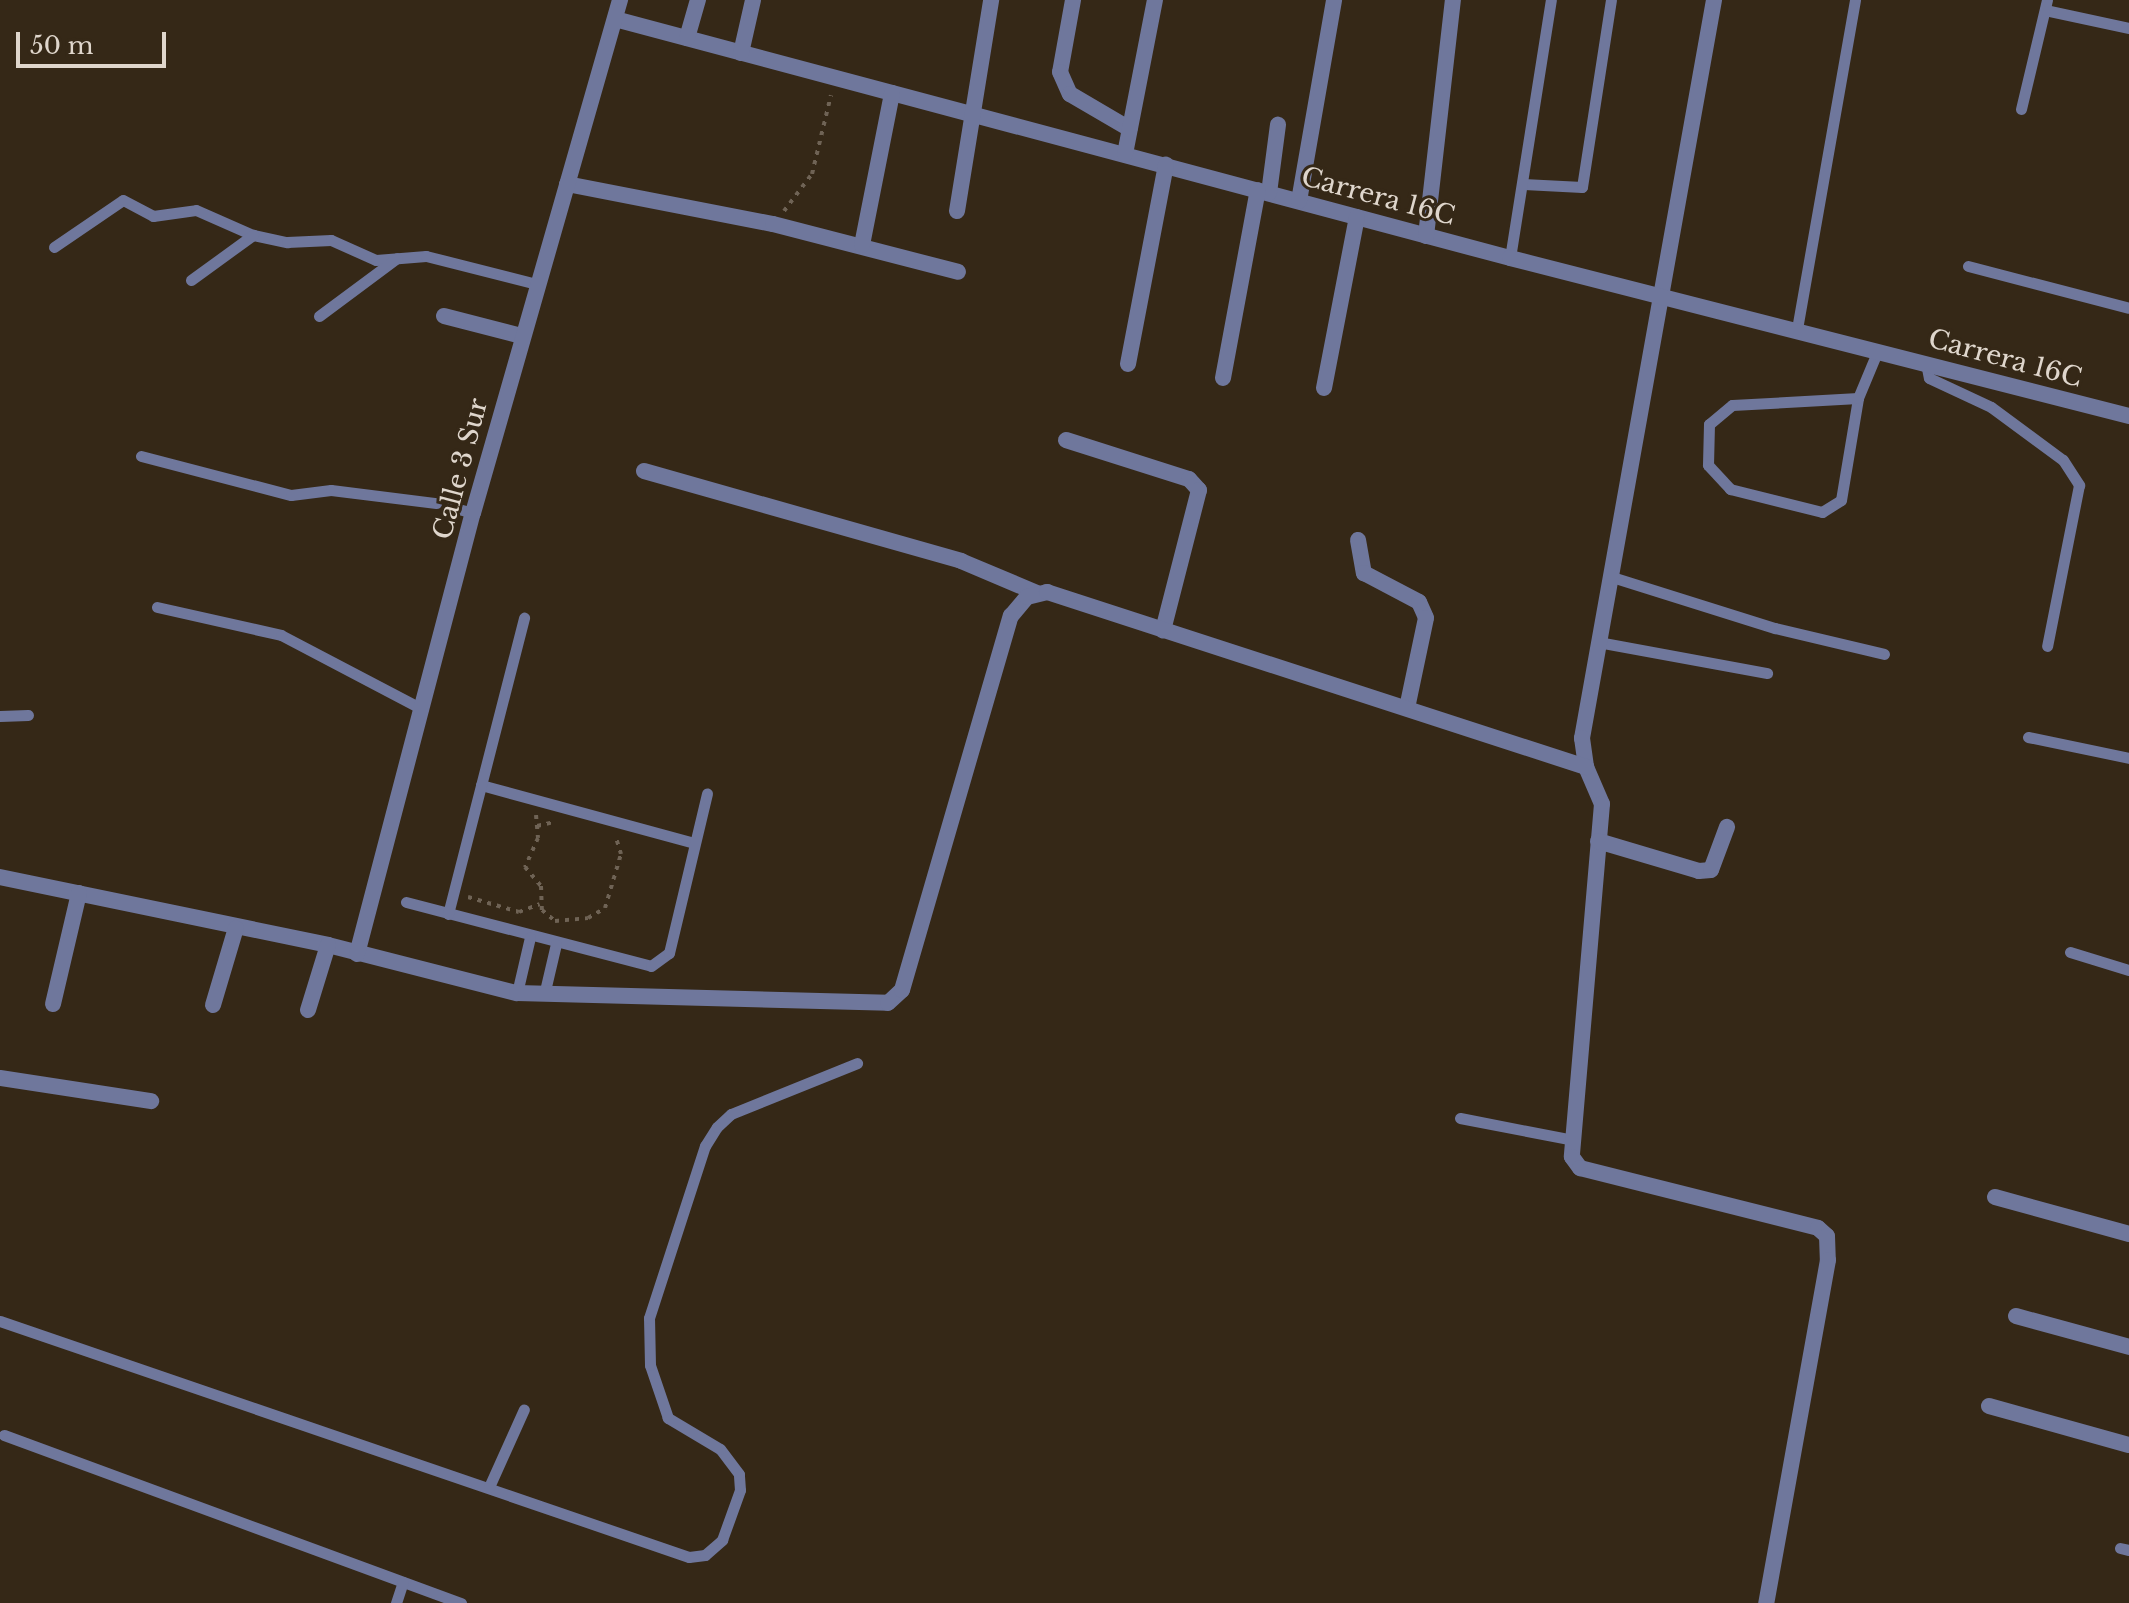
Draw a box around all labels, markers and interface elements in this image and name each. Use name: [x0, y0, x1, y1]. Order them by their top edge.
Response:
scale bar: [20, 16, 170, 66]
text: 50 m: [30, 31, 93, 60]
street label: Carrera 16C: [1298, 161, 1458, 233]
street label: Carrera 16C: [1925, 323, 2085, 395]
street label: Calle 3 Sur: [427, 395, 495, 543]

